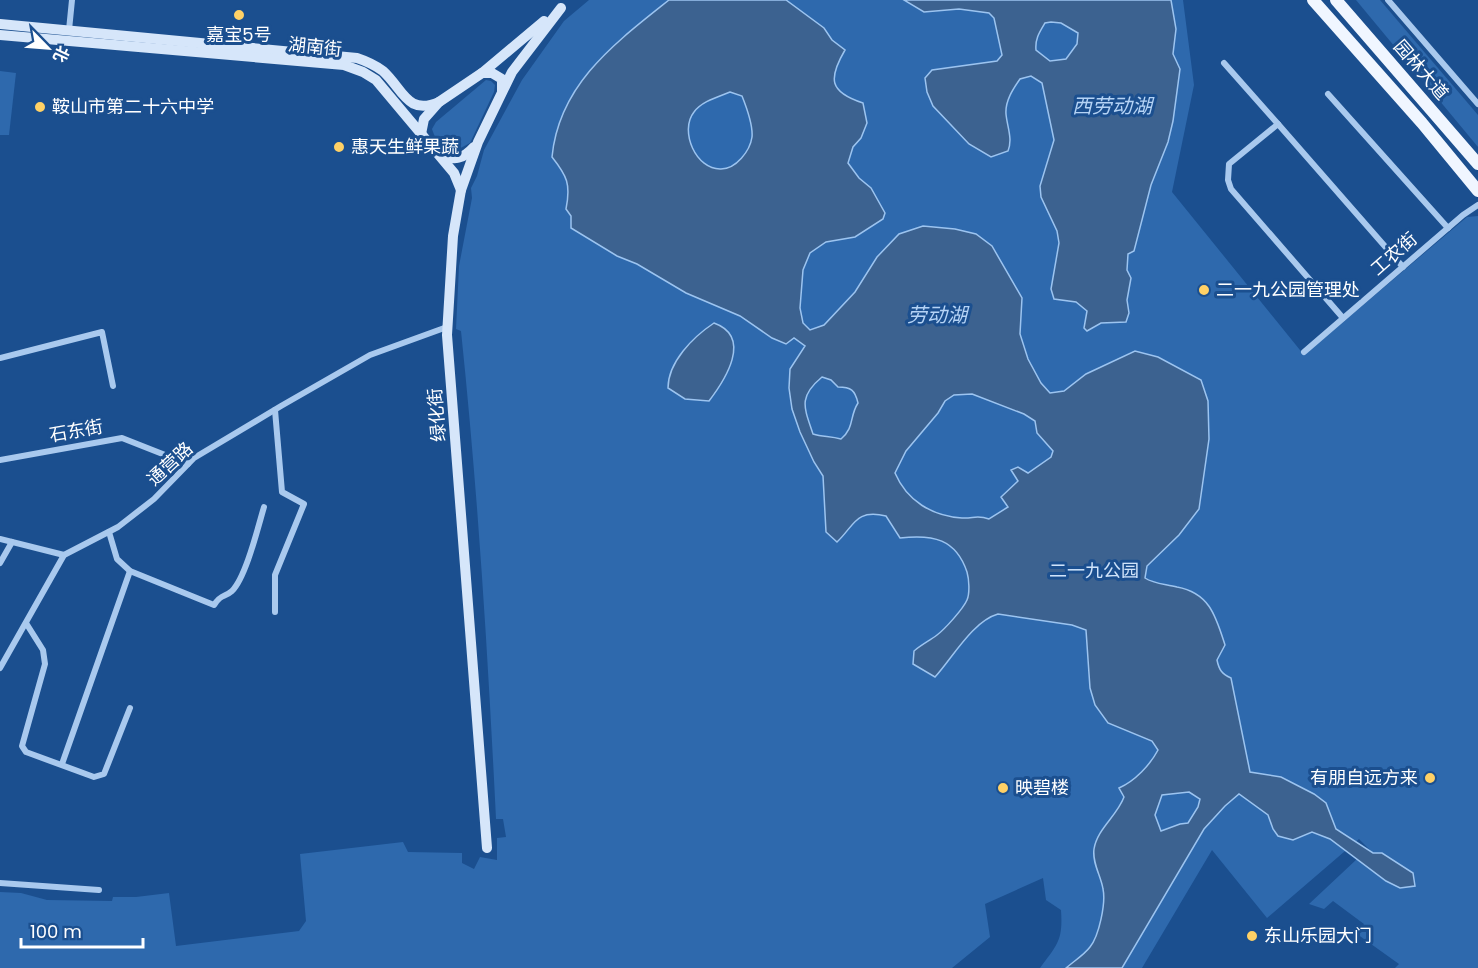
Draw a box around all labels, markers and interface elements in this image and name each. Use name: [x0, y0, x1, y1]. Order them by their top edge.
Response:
marker: 嘉宝5号: [232, 8, 246, 22]
north arrow: [18, 18, 78, 78]
place label: 嘉宝5号: [206, 22, 272, 47]
street label: 湖南街: [287, 31, 343, 62]
street label: 园林大道: [1388, 34, 1454, 105]
text: 北: [47, 42, 75, 66]
water label: 西劳动湖: [1072, 92, 1155, 120]
place label: 鞍山市第二十六中学: [52, 94, 214, 119]
marker: 鞍山市第二十六中学: [33, 100, 47, 114]
place label: 惠天生鲜果蔬: [351, 134, 459, 159]
marker: 惠天生鲜果蔬: [332, 140, 346, 154]
street label: 工农街: [1365, 226, 1422, 281]
place label: 二一九公园管理处: [1216, 277, 1360, 302]
marker: 二一九公园管理处: [1197, 283, 1211, 297]
water label: 劳动湖: [907, 301, 970, 329]
street label: 绿化街: [422, 387, 451, 443]
street label: 石东街: [47, 414, 105, 448]
street label: 通营路: [141, 436, 198, 491]
park label: 二一九公园: [1049, 558, 1139, 583]
place label: 有朋自远方来: [1310, 765, 1418, 790]
marker: 有朋自远方来: [1423, 771, 1437, 785]
place label: 映碧楼: [1015, 775, 1069, 800]
marker: 映碧楼: [996, 781, 1010, 795]
scale bar: [21, 911, 142, 949]
text: 100 m: [30, 919, 82, 944]
place label: 东山乐园大门: [1264, 923, 1372, 948]
marker: 东山乐园大门: [1245, 929, 1259, 943]

